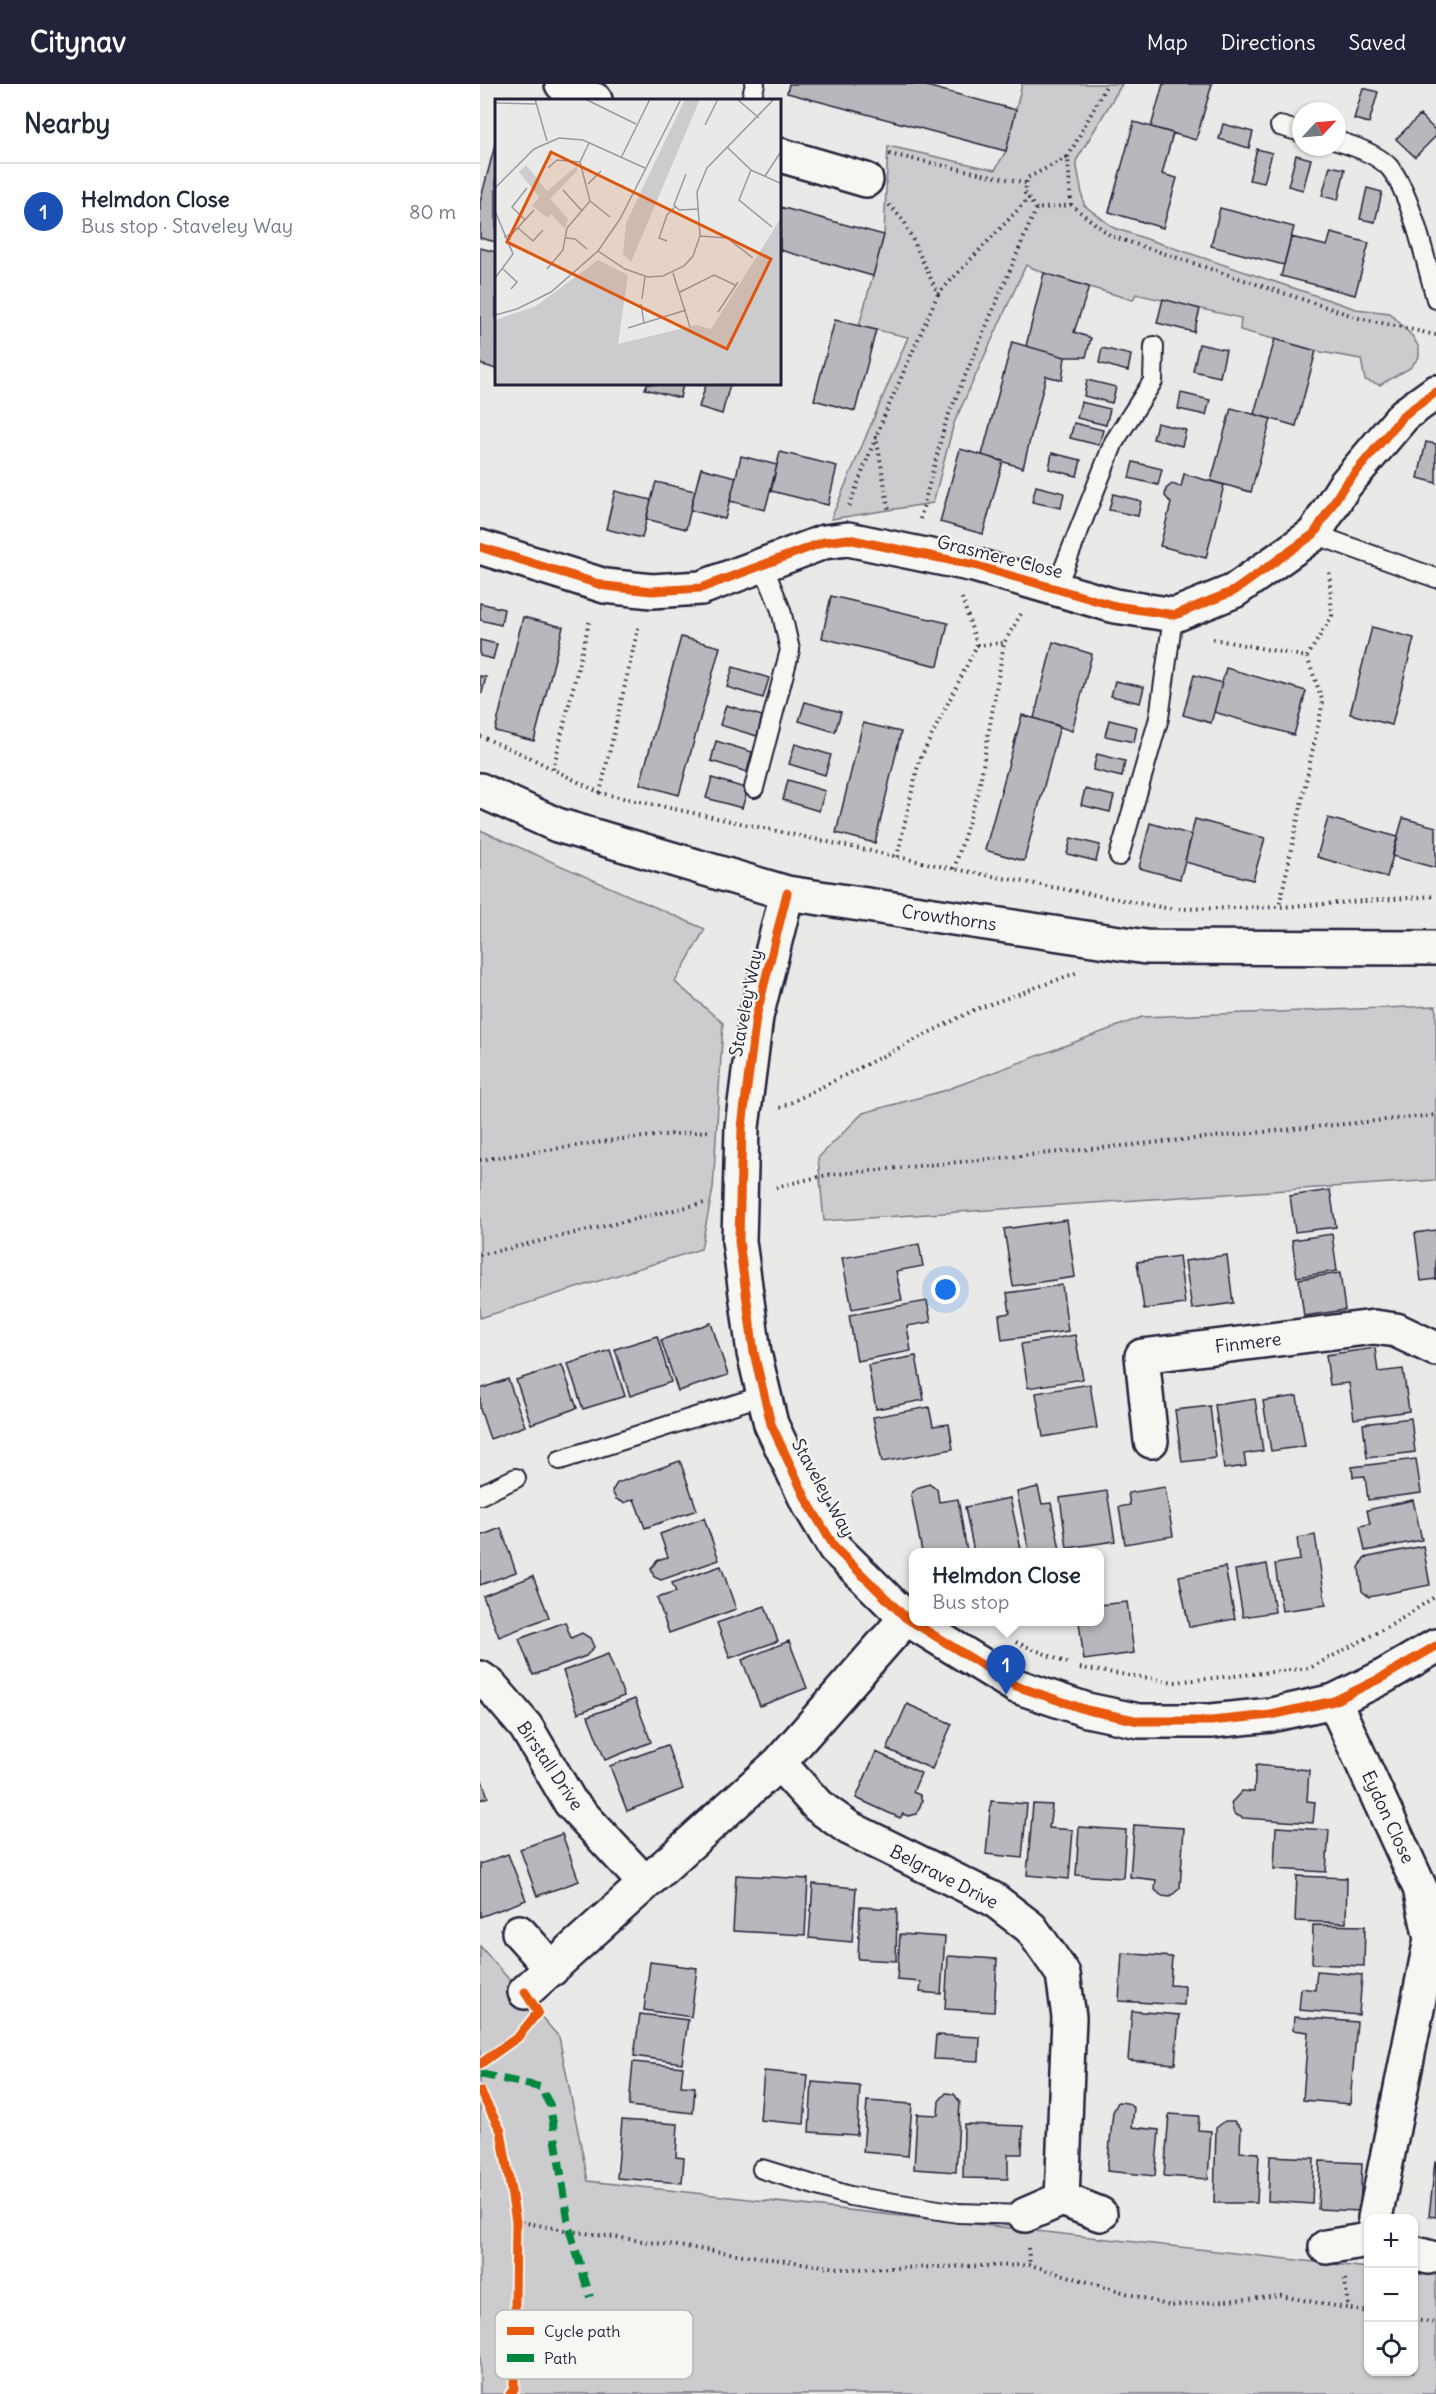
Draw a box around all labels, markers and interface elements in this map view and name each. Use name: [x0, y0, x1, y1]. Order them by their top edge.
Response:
text: Citynav: [30, 24, 126, 60]
text: Map: [1147, 29, 1188, 56]
text: Directions: [1221, 29, 1315, 56]
text: Saved: [1348, 29, 1406, 56]
inset map: [495, 99, 782, 386]
north arrow: [1292, 102, 1346, 156]
text: Nearby: [24, 107, 110, 140]
text: Helmdon Close: [81, 185, 230, 213]
text: 1: [40, 199, 47, 224]
text: 80 m: [409, 199, 456, 224]
text: Bus stop · Staveley Way: [81, 213, 293, 238]
street label: Grasmere Close: [935, 530, 1065, 583]
street label: Crowthorns: [900, 899, 998, 936]
street label: Staveley Way: [724, 947, 767, 1059]
your location: [931, 1275, 960, 1304]
street label: Finmere: [1213, 1327, 1282, 1358]
street label: Staveley Way: [787, 1435, 860, 1541]
popup: [909, 1548, 1104, 1626]
text: Helmdon Close: [932, 1561, 1081, 1589]
text: Bus stop: [932, 1589, 1009, 1614]
pin: 1: [986, 1646, 1026, 1695]
street label: Birstall Drive: [512, 1717, 589, 1815]
street label: Eydon Close: [1357, 1767, 1420, 1867]
street label: Belgrave Drive: [886, 1839, 1002, 1914]
map controls: [1364, 2214, 1418, 2376]
button: +: [1364, 2214, 1418, 2268]
button: −: [1364, 2268, 1418, 2322]
legend: [495, 2310, 693, 2379]
text: Cycle path: [544, 2321, 620, 2341]
button: locate: [1364, 2322, 1418, 2376]
text: Path: [544, 2348, 577, 2368]

